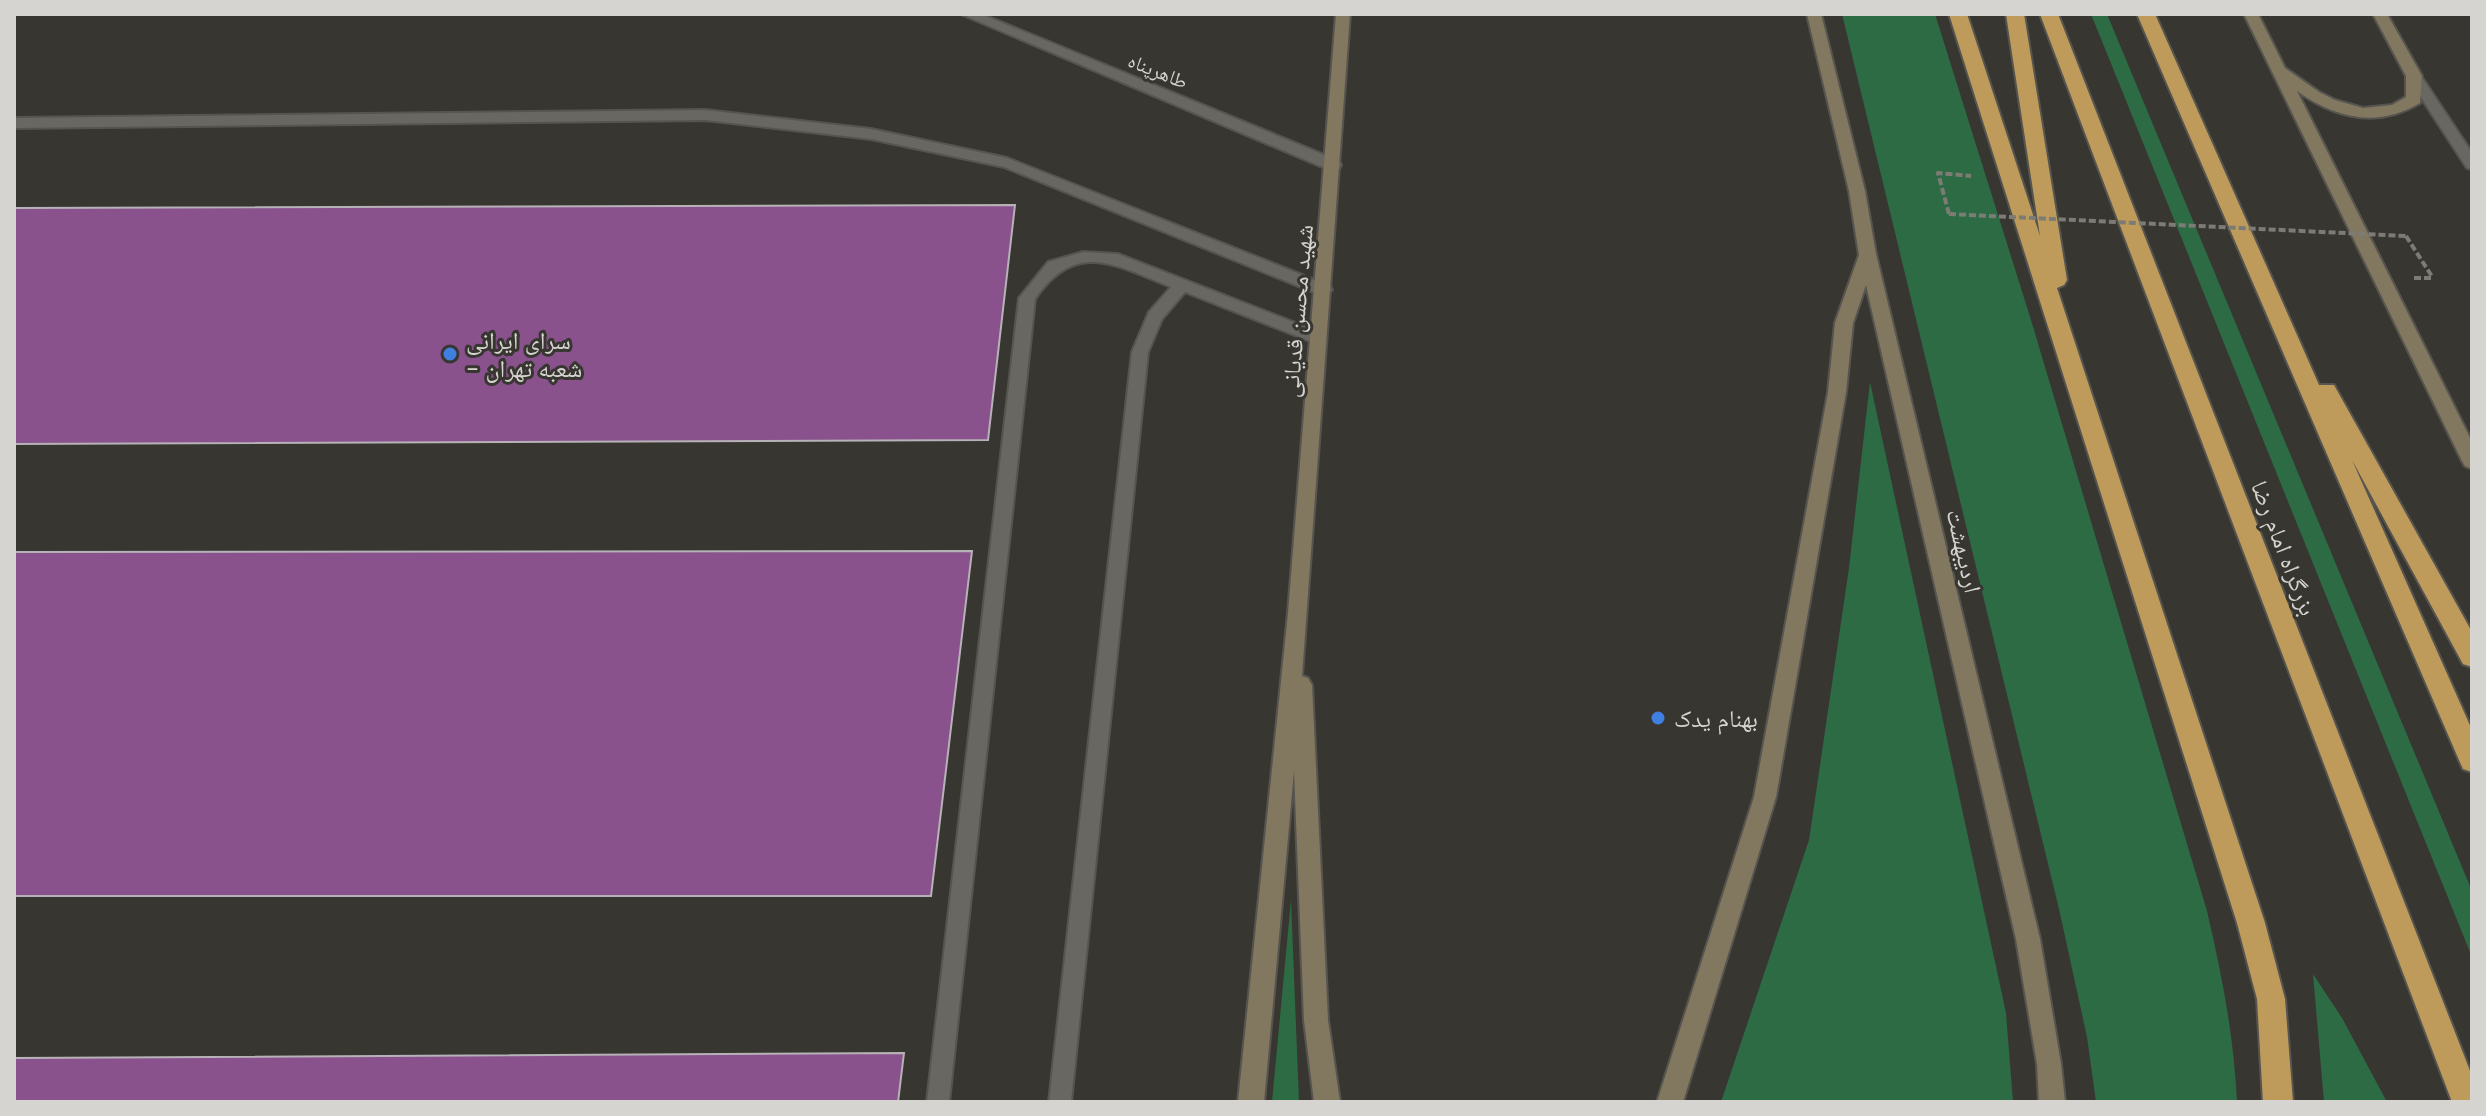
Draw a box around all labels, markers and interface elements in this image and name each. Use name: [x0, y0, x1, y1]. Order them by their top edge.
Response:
street label: طاهرپناه: [1124, 47, 1192, 95]
street label: شهید محسن قدیانی: [1274, 223, 1320, 399]
place label: سرای ایرانی - شعبه تهران: [466, 325, 582, 384]
marker: سرای ایرانی - شعبه تهران: [441, 345, 459, 363]
street label: بزرگراه امام رضا: [2243, 476, 2324, 620]
street label: اردیبهشت: [1939, 506, 1989, 596]
place label: بهنام یدک: [1674, 703, 1758, 735]
marker: بهنام یدک: [1649, 709, 1667, 727]

